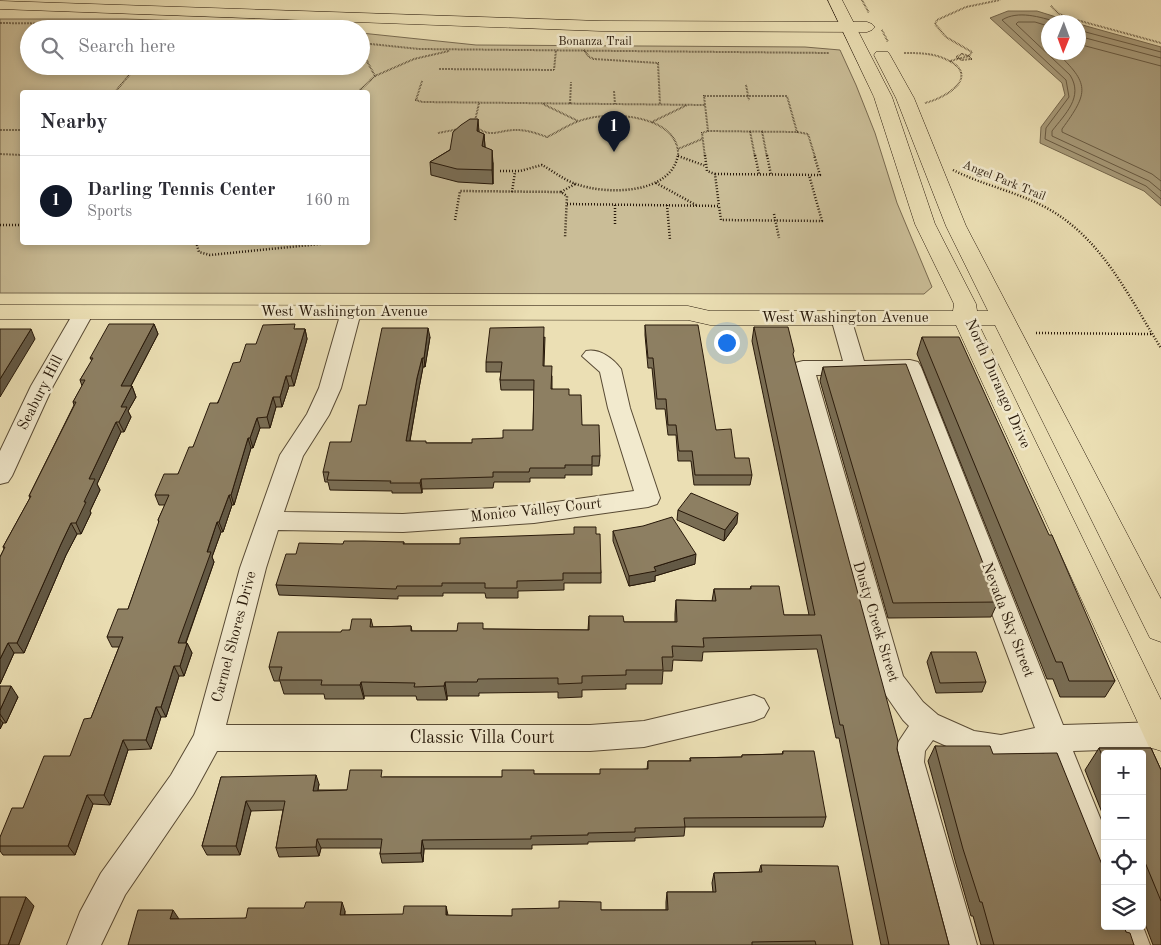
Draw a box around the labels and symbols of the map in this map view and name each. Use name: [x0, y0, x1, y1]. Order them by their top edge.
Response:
north arrow: [1041, 15, 1086, 60]
street label: Bonanza Trail: [558, 36, 632, 48]
pin: 1: [598, 111, 630, 152]
street label: Angel Park Trail: [961, 159, 1047, 203]
street label: West Washington Avenue: [260, 305, 428, 320]
street label: West Washington Avenue: [761, 311, 929, 326]
street label: North Durango Drive: [962, 317, 1032, 451]
your location: [714, 330, 740, 356]
street label: Seabury Hill: [16, 353, 66, 433]
street label: Monico Valley Court: [469, 497, 603, 525]
street label: Dusty Creek Street: [849, 560, 901, 684]
street label: Nevada Sky Street: [978, 560, 1036, 680]
street label: Carmel Shores Drive: [210, 570, 260, 704]
street label: Classic Villa Court: [409, 729, 555, 747]

